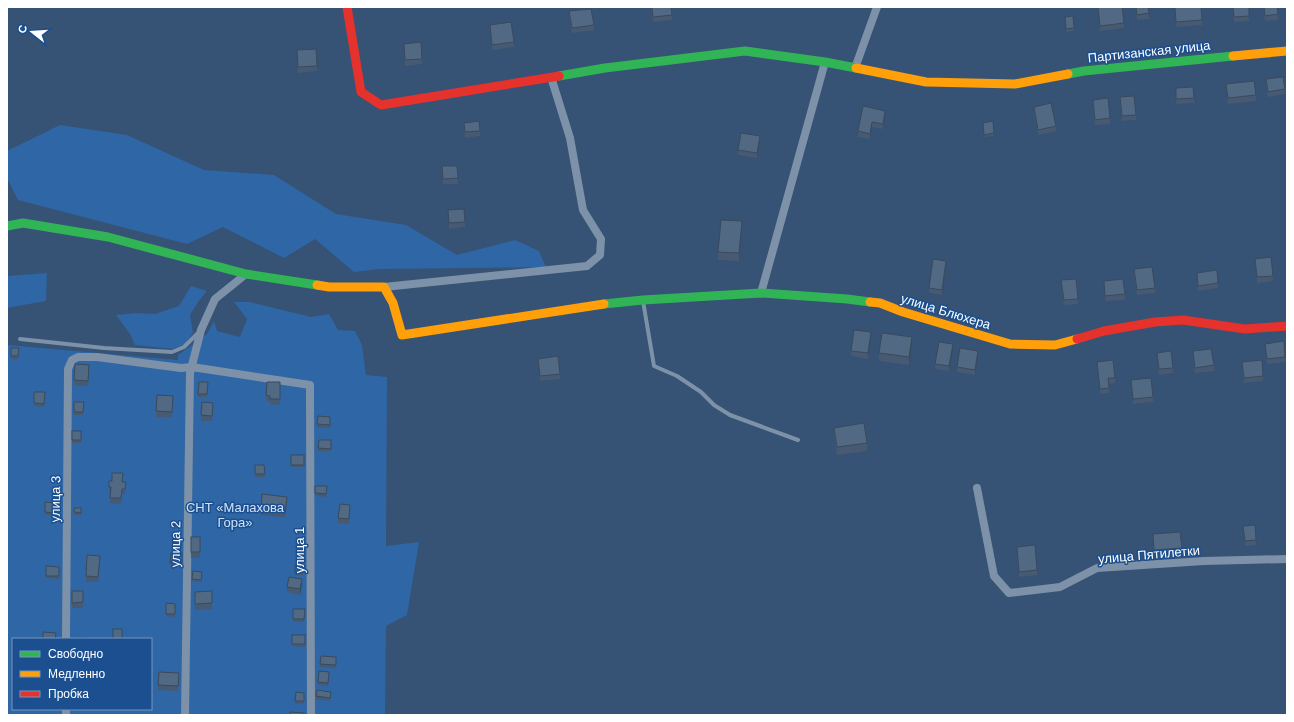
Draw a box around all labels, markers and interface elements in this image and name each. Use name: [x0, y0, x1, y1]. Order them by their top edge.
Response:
north arrow: [12, 12, 52, 52]
text: С: [16, 23, 29, 35]
street label: Партизанская улица: [1087, 38, 1212, 65]
street label: улица Блюхера: [899, 291, 993, 332]
street label: улица 3: [48, 476, 63, 522]
park label: СНТ «Малахова Гора»: [186, 500, 285, 530]
street label: улица 2: [168, 521, 183, 567]
street label: улица 1: [292, 527, 307, 573]
street label: улица Пятилетки: [1097, 543, 1201, 566]
legend: [12, 638, 152, 710]
text: Свободно: [48, 647, 103, 661]
text: Медленно: [48, 667, 105, 681]
text: Пробка: [48, 687, 89, 701]

